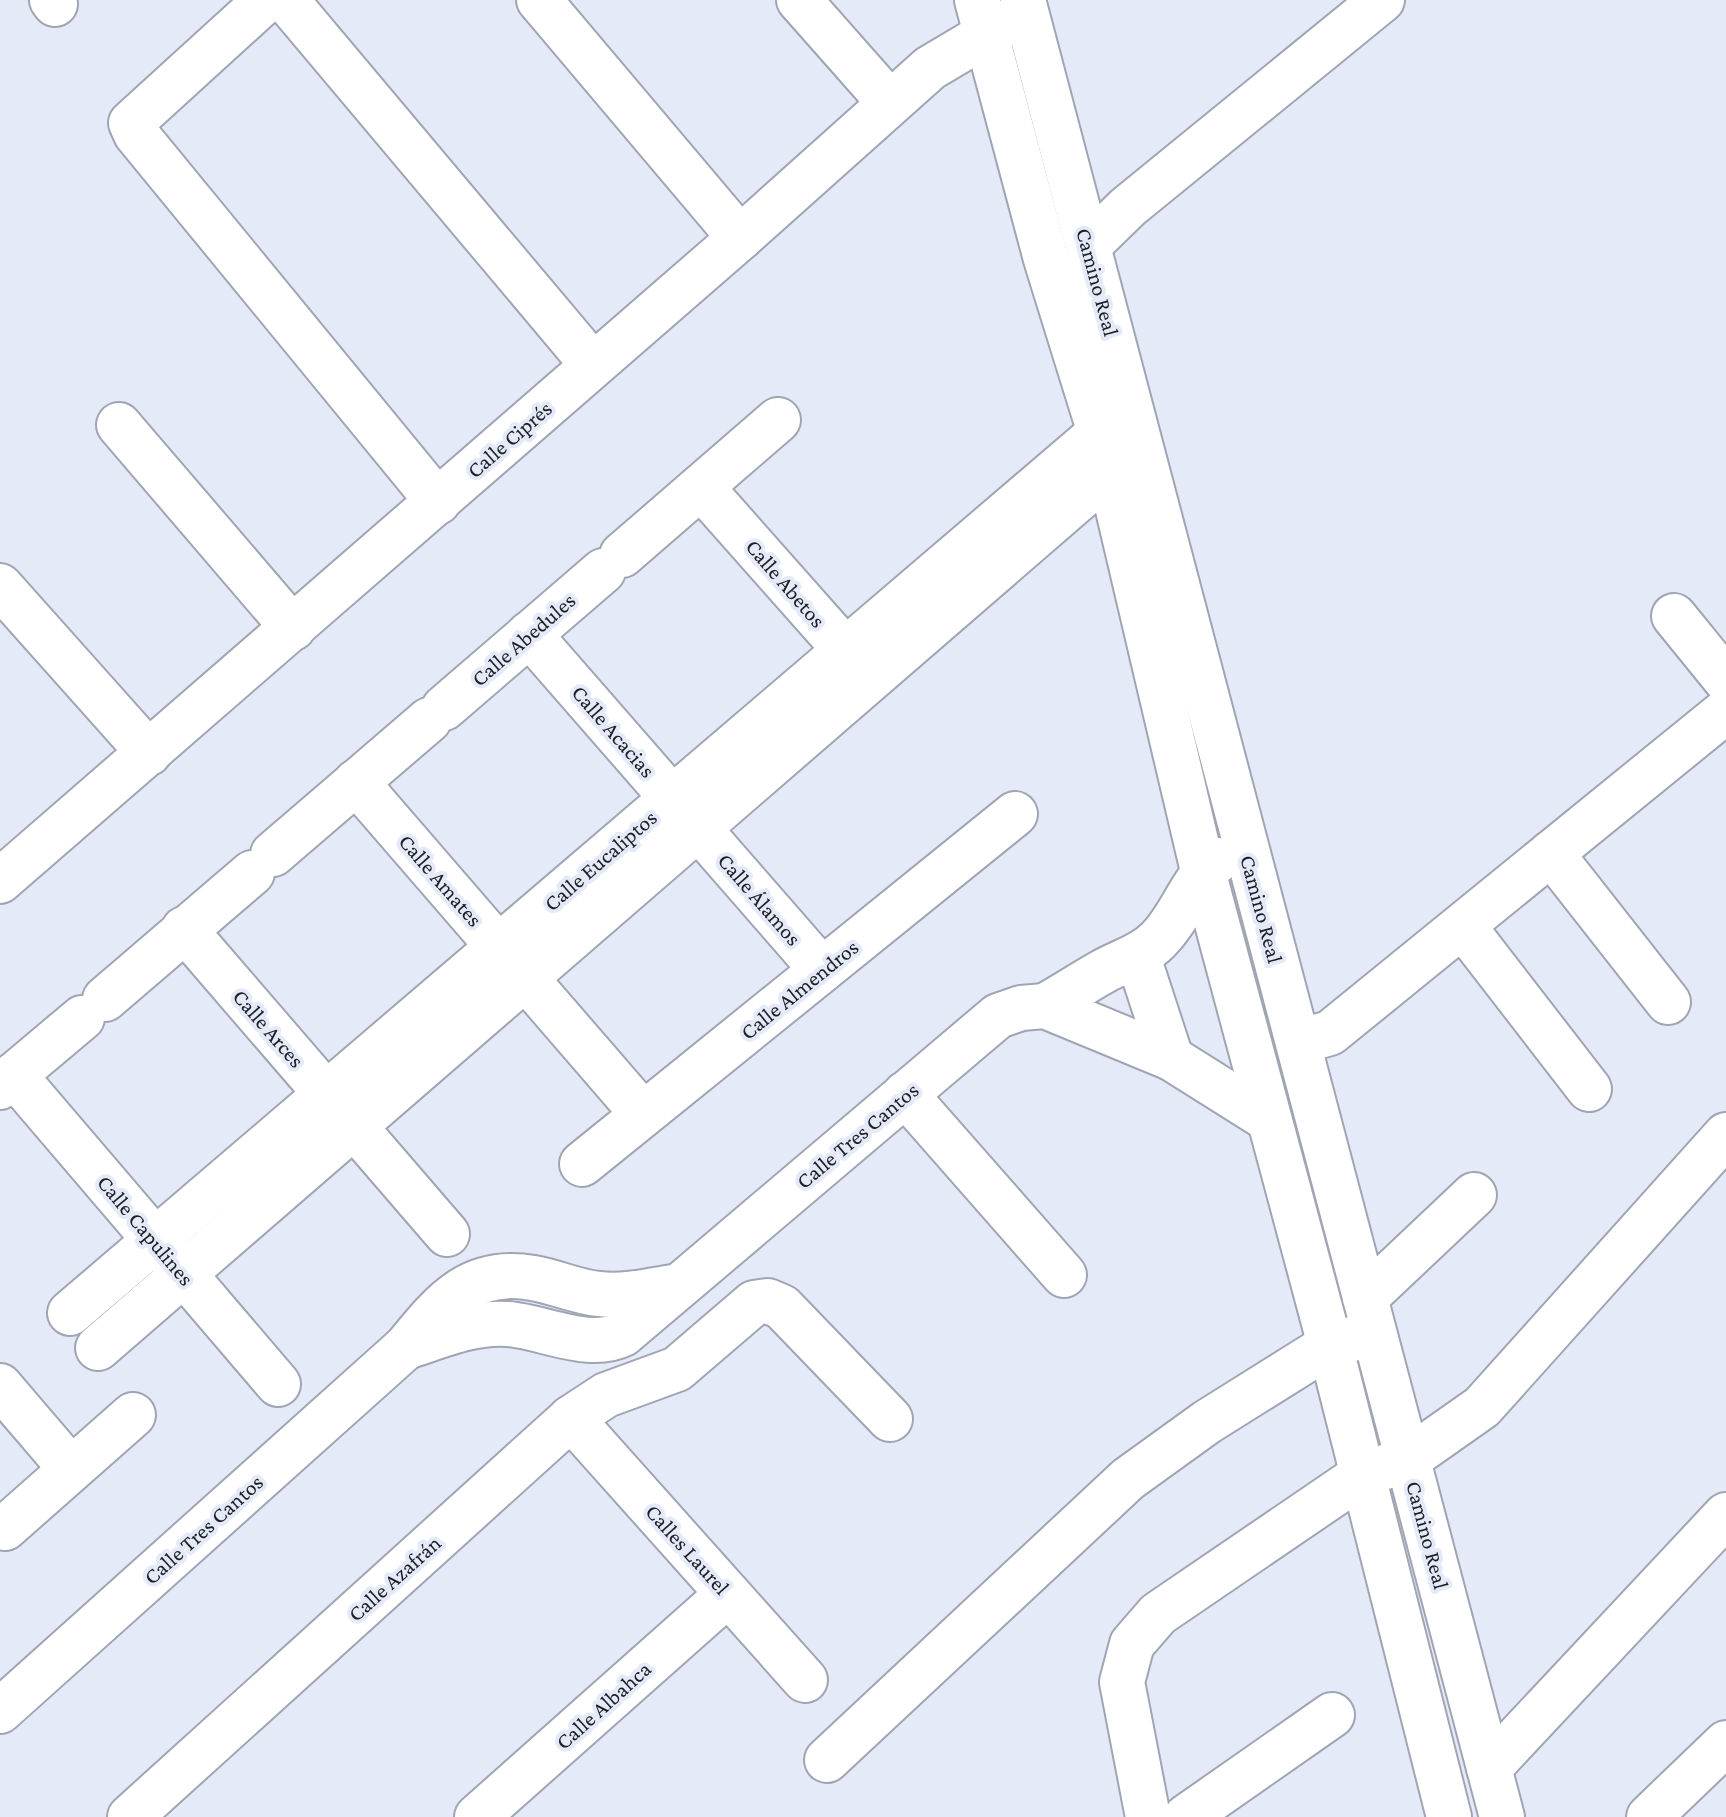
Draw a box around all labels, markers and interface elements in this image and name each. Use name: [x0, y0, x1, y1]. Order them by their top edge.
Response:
street label: Camino Real: [1071, 225, 1124, 339]
street label: Calle Ciprés: [462, 396, 557, 483]
street label: Calle Abetos: [741, 534, 831, 632]
street label: Calle Abedules: [466, 588, 580, 691]
street label: Calle Acacias: [567, 680, 660, 783]
street label: Calle Eucaliptos: [539, 805, 662, 916]
street label: Calle Amates: [394, 829, 488, 932]
street label: Calle Álamos: [713, 848, 806, 951]
street label: Camino Real: [1235, 852, 1288, 966]
street label: Calle Almendros: [735, 934, 863, 1045]
street label: Calle Arces: [228, 984, 309, 1073]
street label: Calle Tres Cantos: [791, 1077, 923, 1194]
street label: Calle Capulines: [92, 1170, 199, 1291]
street label: Calle Tres Cantos: [139, 1469, 268, 1589]
street label: Camino Real: [1401, 1478, 1454, 1592]
street label: Calles Laurel: [641, 1499, 735, 1600]
street label: Calle Azafrán: [343, 1530, 446, 1627]
street label: Calle Albahca: [551, 1656, 656, 1755]

